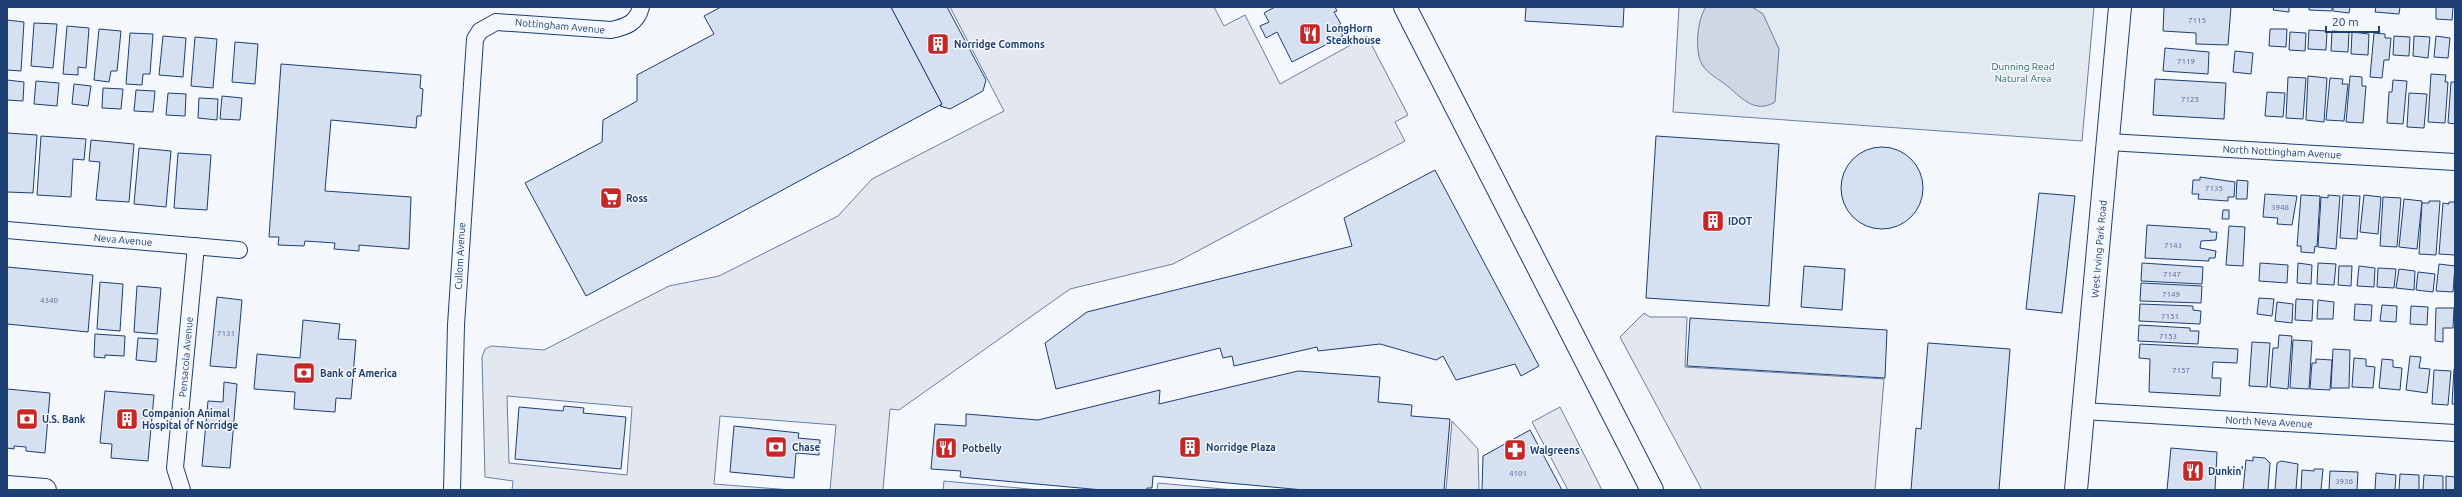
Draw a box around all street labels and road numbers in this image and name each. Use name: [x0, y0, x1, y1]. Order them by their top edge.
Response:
street label: Nottingham Avenue: [515, 17, 605, 35]
street label: North Nottingham Avenue: [2222, 143, 2342, 161]
street label: West Irving Park Road: [2089, 200, 2109, 298]
street label: Cullom Avenue: [453, 222, 467, 290]
street label: Neva Avenue: [93, 232, 153, 248]
street label: Pensacola Avenue: [177, 316, 195, 398]
street label: North Neva Avenue: [2225, 414, 2313, 430]

